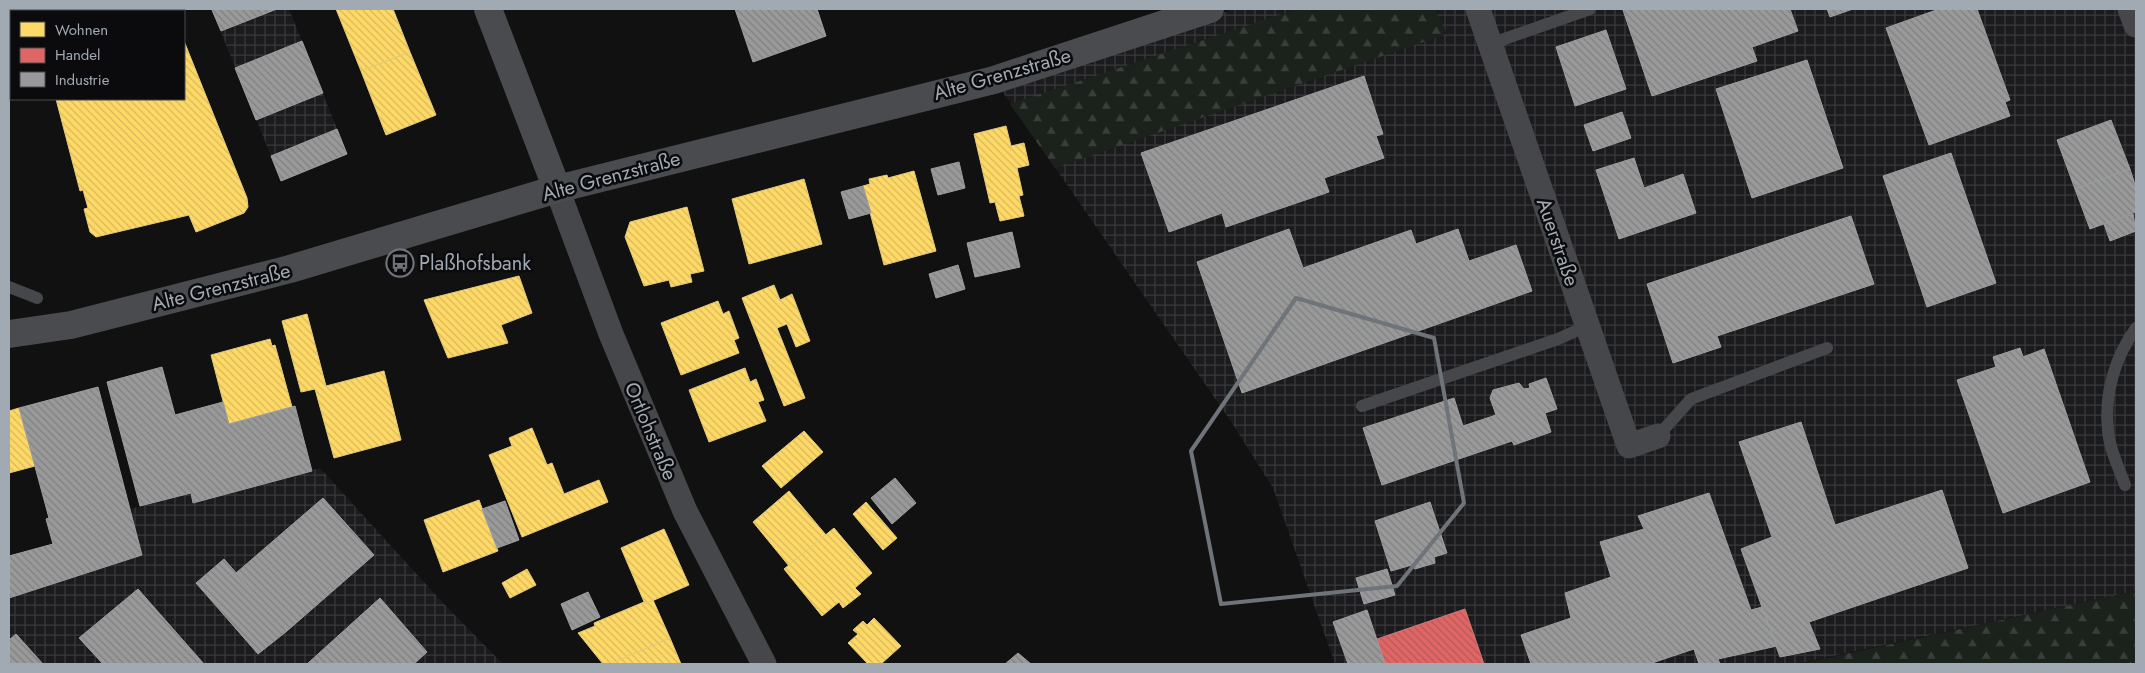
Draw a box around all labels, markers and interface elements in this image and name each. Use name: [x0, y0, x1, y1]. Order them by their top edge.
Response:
legend: [10, 10, 185, 100]
text: Wohnen: [55, 19, 108, 41]
street label: Alte Grenzstraße: [930, 41, 1074, 108]
text: Handel: [55, 44, 101, 66]
text: Industrie: [55, 69, 110, 91]
street label: Alte Grenzstraße: [539, 144, 683, 209]
street label: Auerstraße: [1529, 194, 1586, 290]
bus stop icon: Plaßhofsbank: [385, 248, 415, 278]
place label: Plaßhofsbank: [419, 249, 531, 278]
street label: Alte Grenzstraße: [149, 256, 293, 319]
street label: Ortlohstraße: [617, 377, 684, 485]

